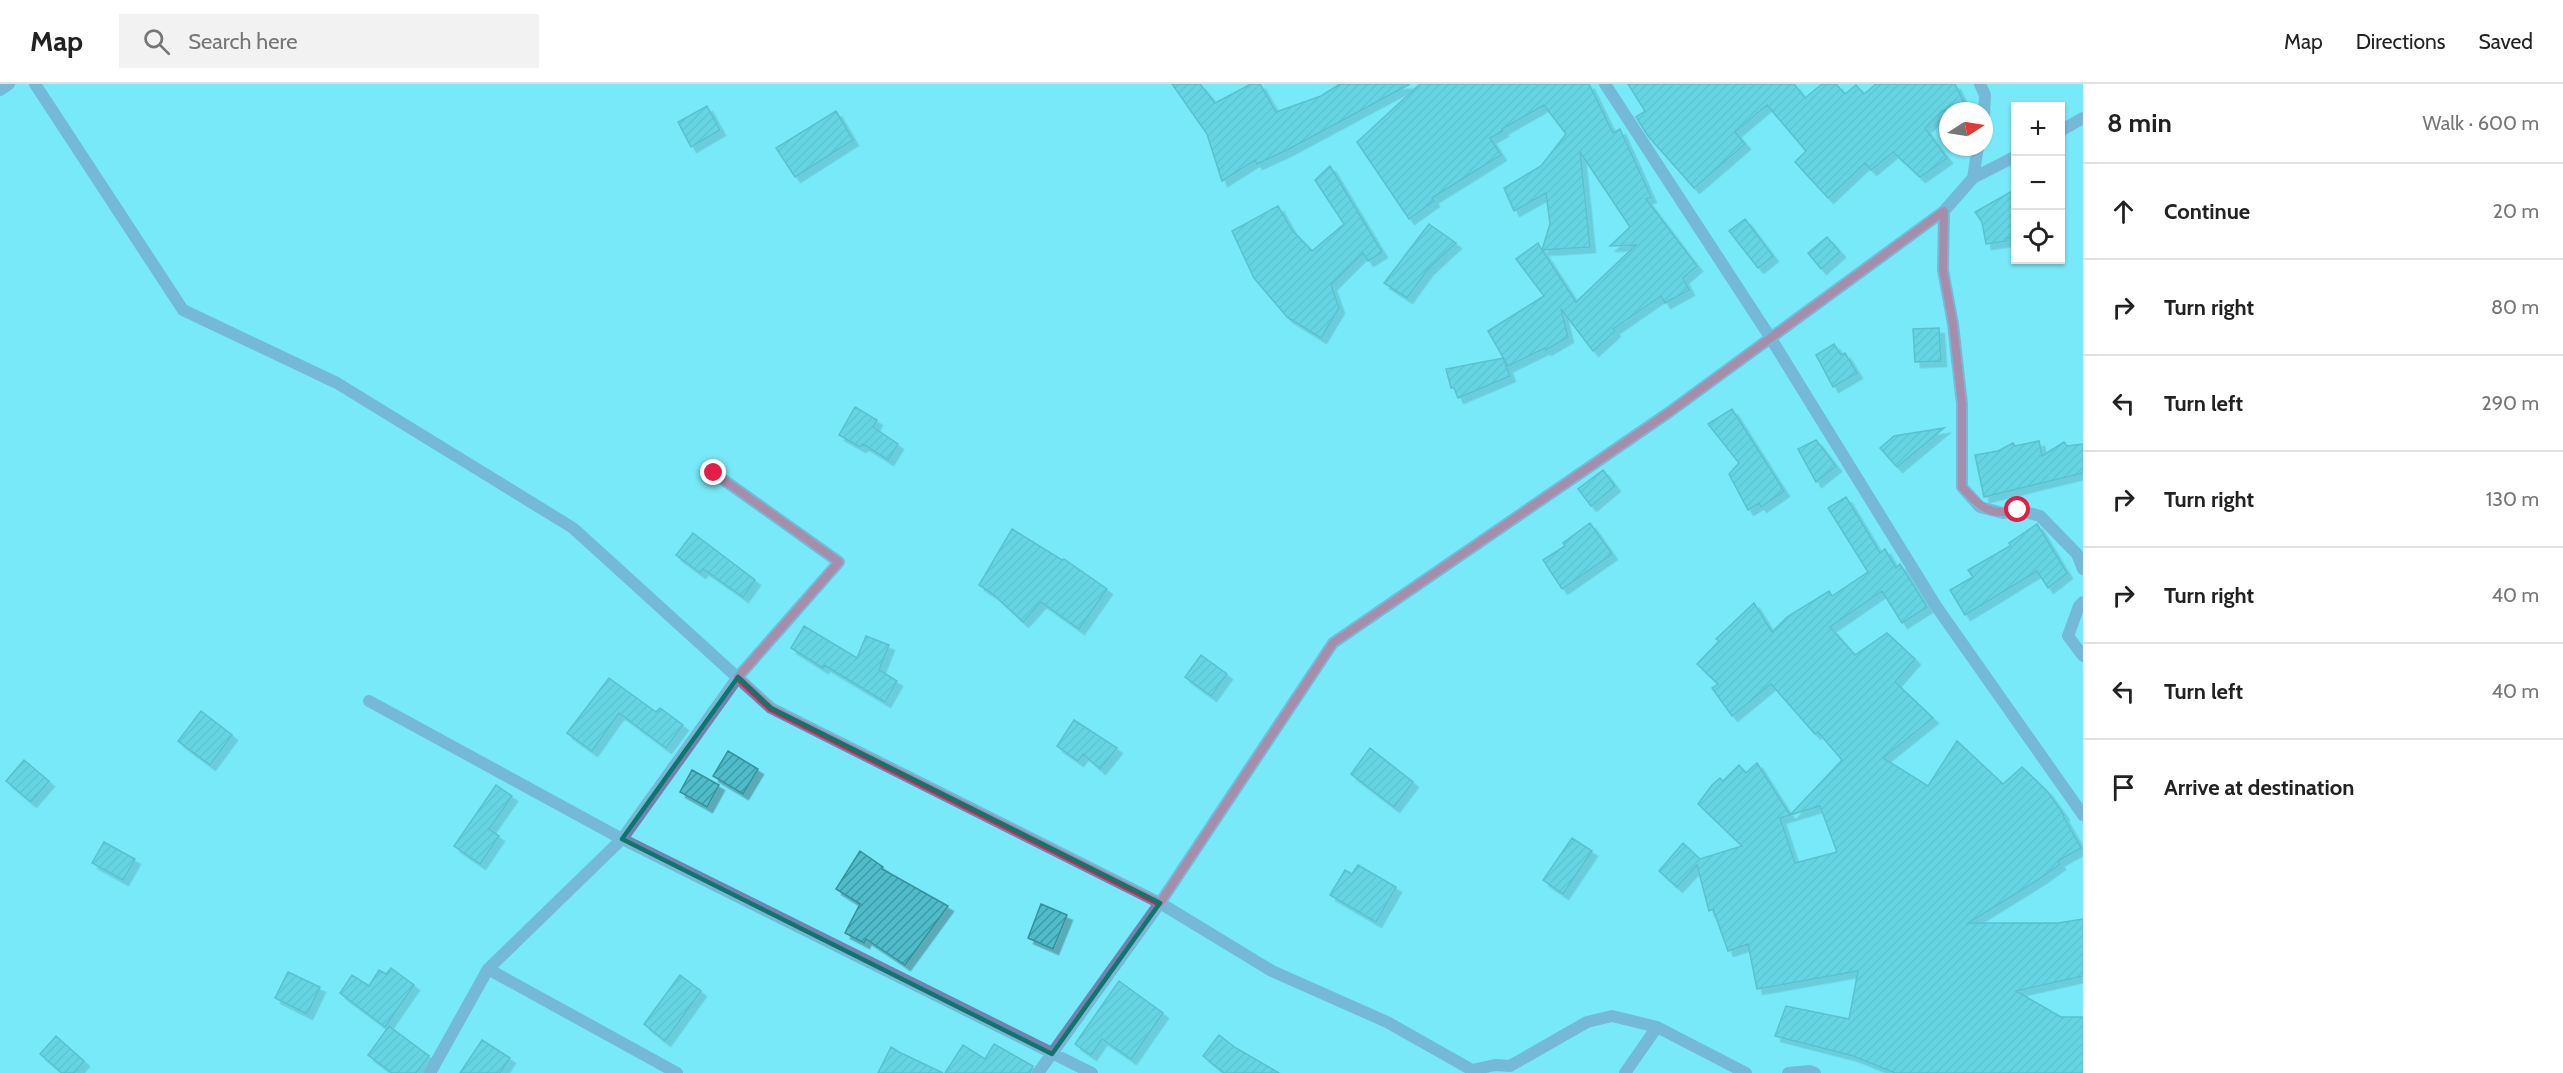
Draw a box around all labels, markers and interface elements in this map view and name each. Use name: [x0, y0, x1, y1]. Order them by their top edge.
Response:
search box: [119, 14, 539, 68]
text: Map: [30, 24, 83, 58]
icon: search: [140, 25, 173, 58]
text: Search here: [188, 28, 297, 55]
text: Map: [2284, 29, 2323, 54]
text: Directions: [2356, 29, 2445, 54]
text: Saved: [2478, 29, 2533, 54]
north arrow: [1939, 102, 1993, 156]
map controls: [2011, 102, 2065, 264]
button: +: [2011, 102, 2065, 156]
text: 8 min: [2107, 107, 2172, 139]
text: Walk · 600 m: [2423, 111, 2539, 135]
button: −: [2011, 156, 2065, 210]
icon: ahead: [2107, 195, 2140, 228]
text: Continue: [2164, 198, 2250, 225]
text: 20 m: [2493, 199, 2539, 223]
button: locate: [2011, 210, 2065, 264]
icon: right: [2107, 291, 2140, 324]
text: Turn right: [2164, 294, 2254, 321]
text: 80 m: [2491, 295, 2539, 319]
icon: left: [2107, 387, 2140, 420]
text: Turn left: [2164, 390, 2243, 417]
text: 290 m: [2481, 391, 2539, 415]
route end: [700, 459, 726, 485]
icon: right: [2107, 483, 2140, 516]
text: Turn right: [2164, 486, 2254, 513]
text: 130 m: [2486, 487, 2539, 511]
route start: [2004, 496, 2030, 522]
icon: right: [2107, 579, 2140, 612]
text: Turn right: [2164, 582, 2254, 609]
text: 40 m: [2491, 583, 2539, 607]
icon: left: [2107, 675, 2140, 708]
text: Turn left: [2164, 678, 2243, 705]
text: 40 m: [2491, 679, 2539, 703]
icon: arrive: [2107, 771, 2140, 804]
text: Arrive at destination: [2164, 774, 2354, 801]

